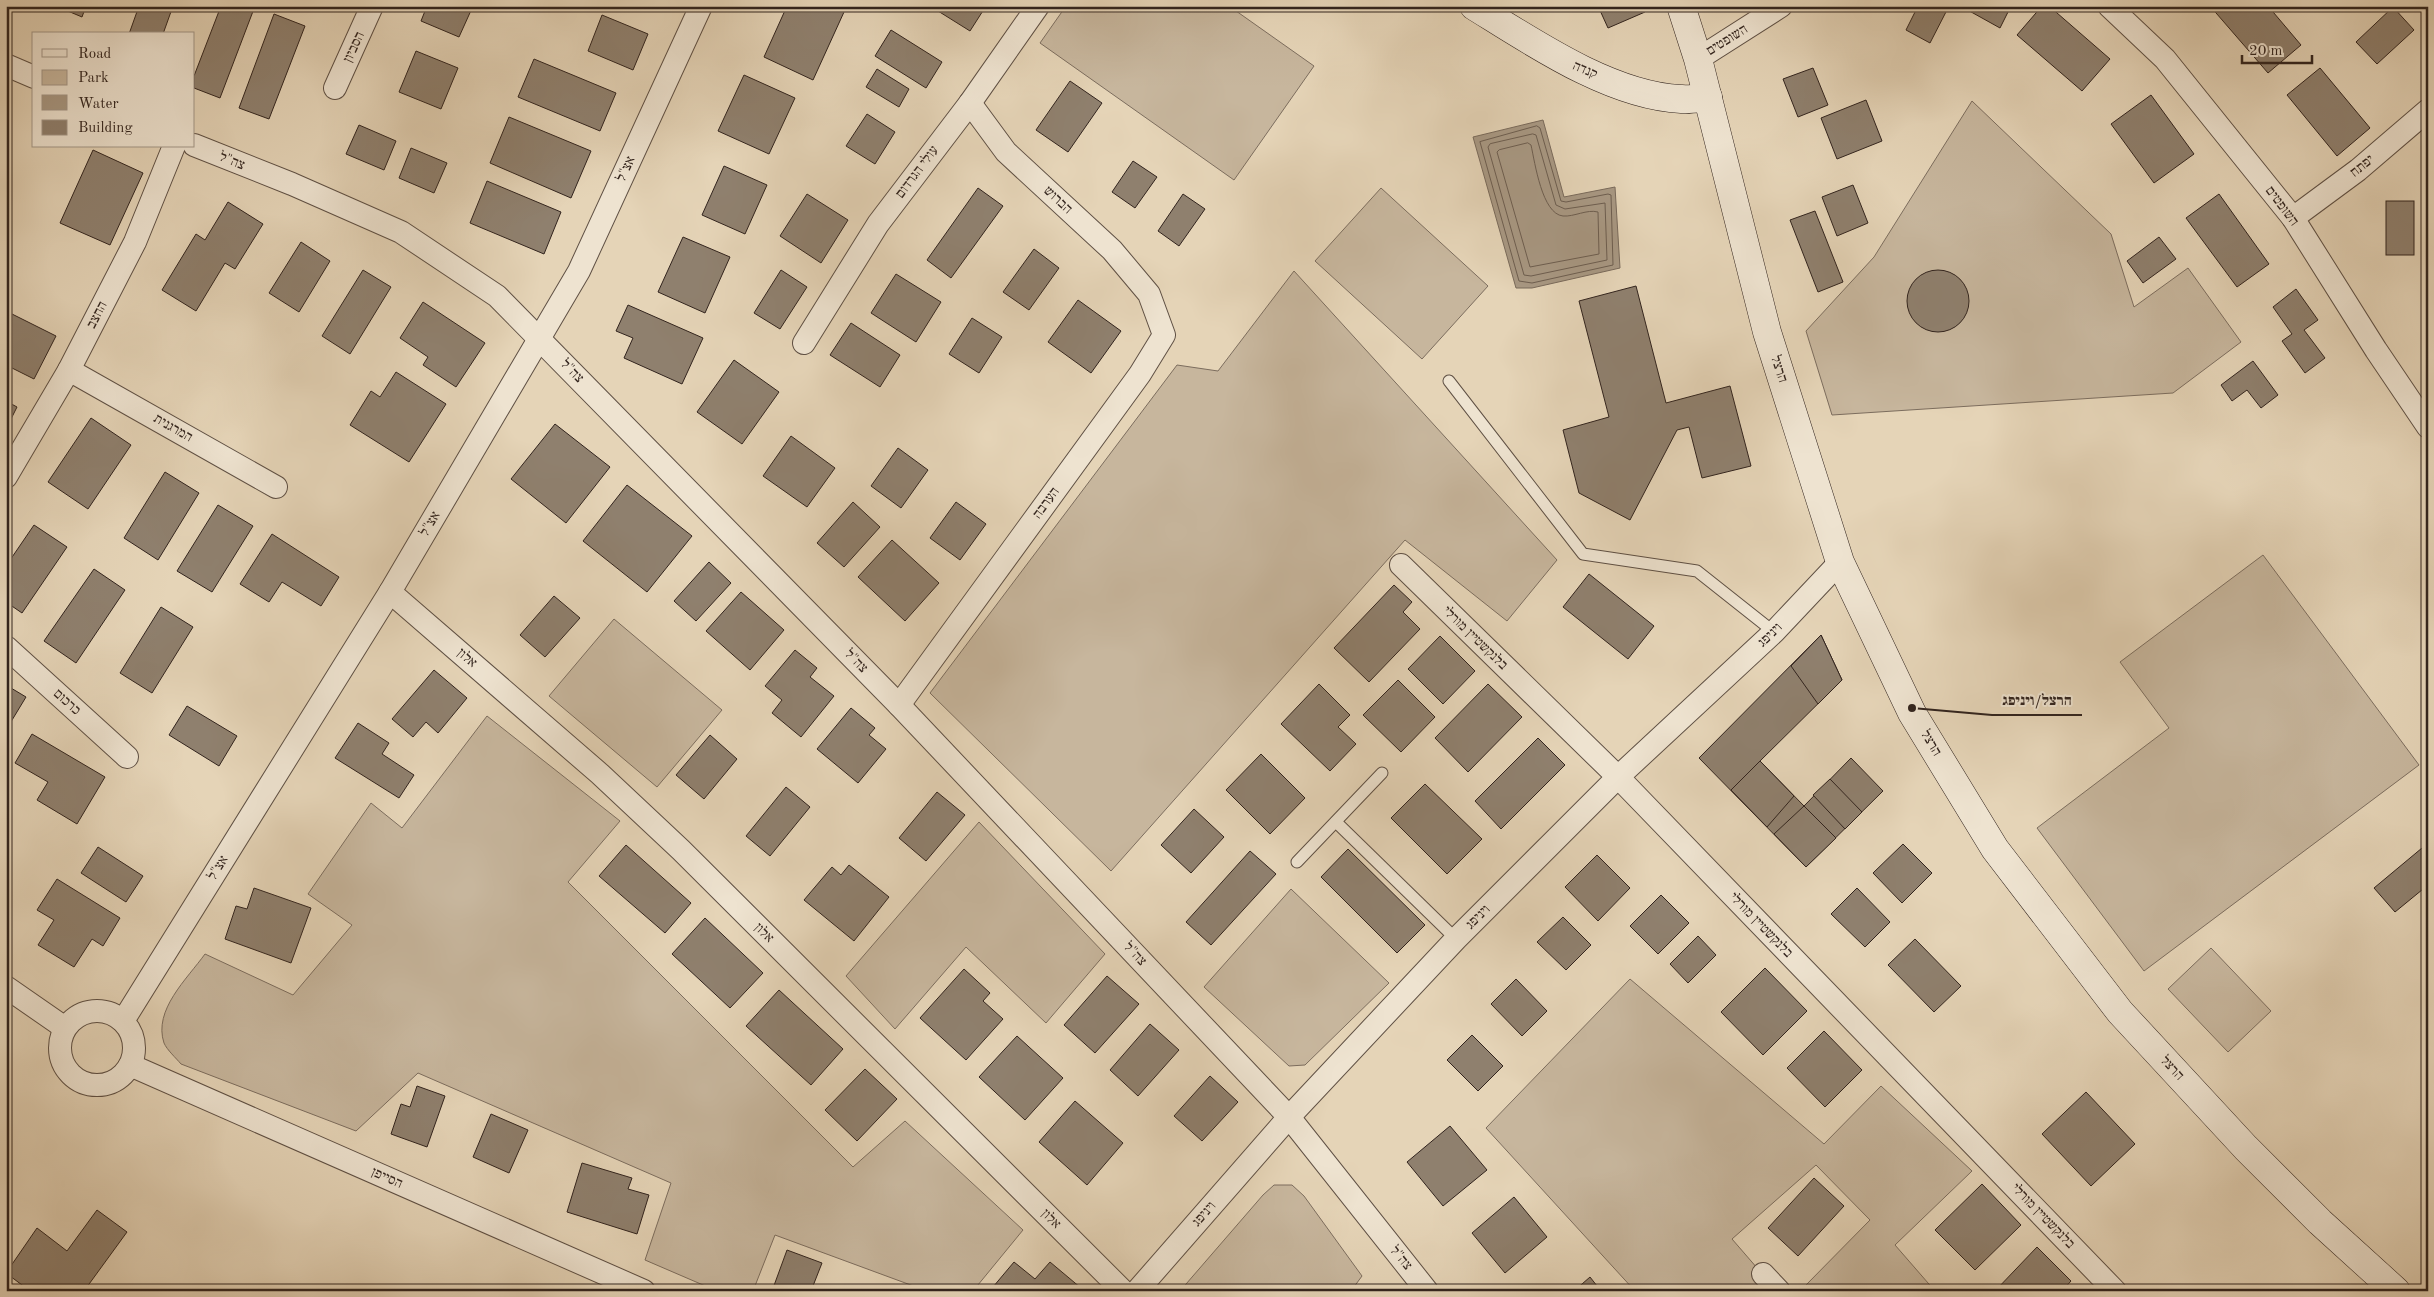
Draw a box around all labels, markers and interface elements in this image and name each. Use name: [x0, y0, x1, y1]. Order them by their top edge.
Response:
street label: השופטים: [1704, 22, 1750, 58]
street label: הסביון: [341, 30, 367, 64]
legend: [32, 32, 195, 148]
scale bar: [2242, 32, 2312, 64]
text: 20 m: [2249, 44, 2283, 59]
text: Road: [78, 47, 112, 62]
street label: קנדה: [1571, 59, 1599, 81]
text: Park: [78, 71, 109, 86]
text: Water: [78, 97, 119, 112]
text: Building: [78, 121, 133, 136]
street label: עולי הגרדום: [892, 142, 941, 201]
street label: צה"ל: [217, 149, 248, 173]
street label: יפתח: [2347, 152, 2377, 180]
street label: אצ"ל: [613, 154, 638, 184]
street label: הברוש: [1041, 184, 1075, 216]
street label: השופטים: [2263, 184, 2301, 228]
street label: החצב: [84, 299, 110, 331]
street label: הרצל: [1768, 353, 1791, 384]
street label: צה"ל: [558, 356, 587, 386]
street label: המרגנית: [151, 411, 195, 445]
street label: הערבה: [1030, 485, 1062, 521]
street label: אצ"ל: [416, 509, 443, 539]
street label: בלנקשטיין מורלי: [1440, 603, 1511, 672]
street label: ויניפג: [1755, 620, 1785, 650]
street label: אלון: [454, 645, 480, 670]
street label: צה"ל: [842, 646, 871, 676]
callout: הרצל/ויניפג: [1992, 685, 2082, 715]
street label: כרכום: [51, 686, 83, 718]
text: הרצל/ויניפג: [2002, 693, 2072, 709]
street label: הרצל: [1918, 727, 1945, 758]
street label: אצ"ל: [204, 853, 231, 883]
street label: בלנקשטיין מורלי: [1727, 889, 1796, 960]
street label: ויניפג: [1463, 902, 1493, 932]
street label: אלון: [752, 920, 777, 945]
street label: צה"ל: [1121, 939, 1150, 969]
street label: הרצל: [2157, 1052, 2187, 1083]
street label: הסייפן: [369, 1165, 405, 1191]
street label: בלנקשטיין מורלי: [2009, 1180, 2078, 1251]
street label: ויניפג: [1190, 1199, 1218, 1229]
street label: אלון: [1039, 1206, 1064, 1231]
street label: צה"ל: [1387, 1243, 1416, 1273]

